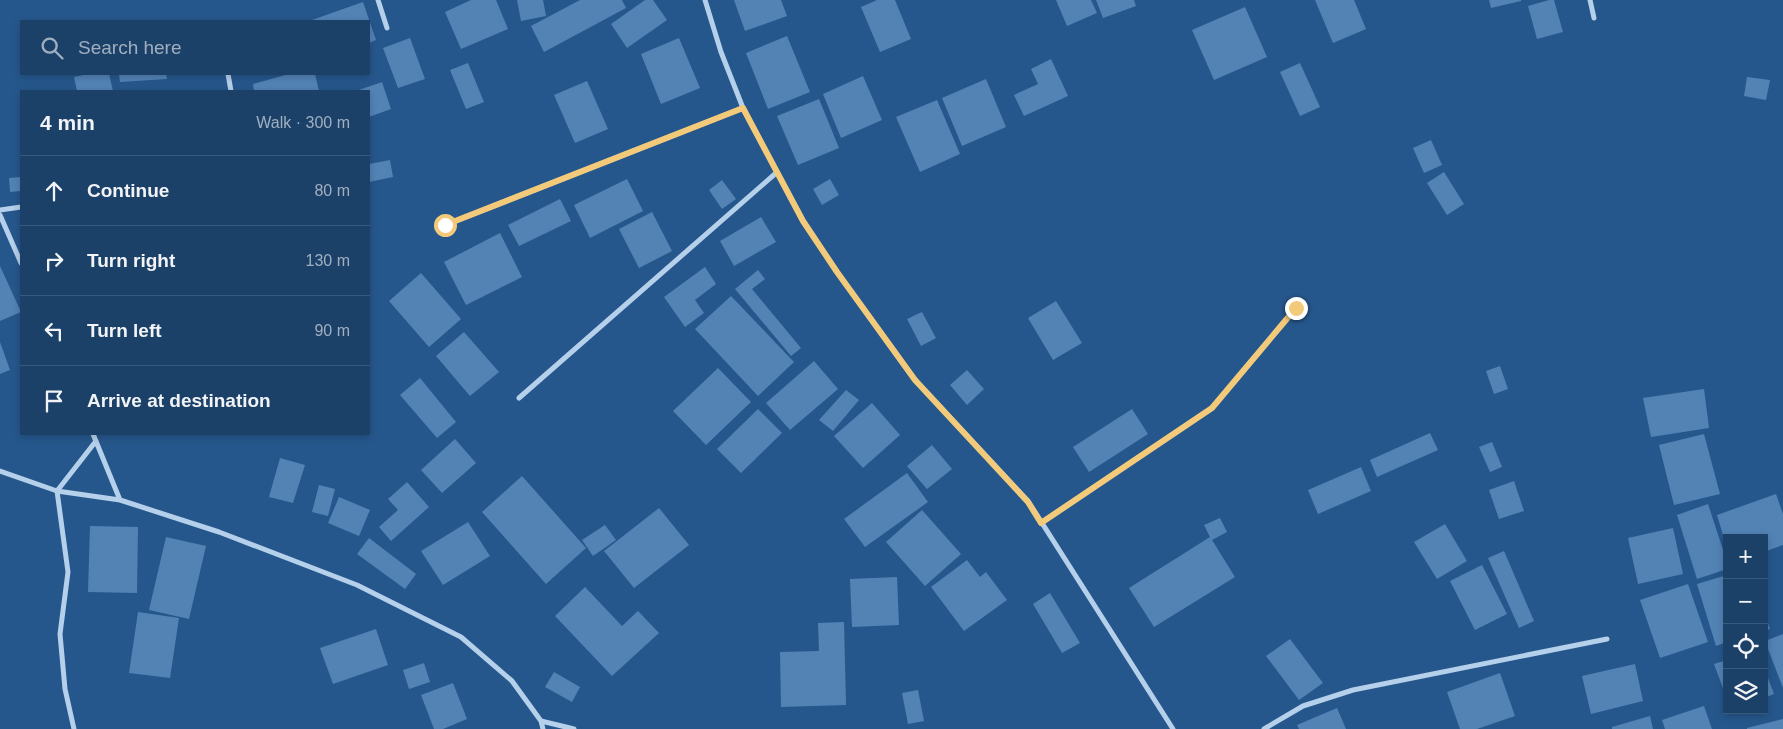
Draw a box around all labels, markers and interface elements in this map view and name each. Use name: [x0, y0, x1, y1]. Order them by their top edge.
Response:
search box: [20, 20, 370, 75]
icon: search: [38, 34, 66, 62]
text: Search here: [78, 37, 182, 58]
text: 4 min: [40, 111, 95, 134]
text: Walk · 300 m: [256, 114, 350, 131]
icon: ahead: [40, 177, 68, 205]
text: Continue: [87, 180, 169, 201]
text: 80 m: [314, 182, 350, 199]
route start: [434, 214, 457, 237]
icon: right: [40, 247, 68, 275]
text: Turn right: [87, 250, 175, 271]
text: 130 m: [306, 252, 350, 269]
route end: [1285, 297, 1308, 320]
icon: left: [40, 317, 68, 345]
text: Turn left: [87, 320, 162, 341]
text: 90 m: [314, 322, 350, 339]
icon: arrive: [40, 387, 68, 415]
text: Arrive at destination: [87, 390, 271, 411]
map controls: [1723, 534, 1768, 714]
button: +: [1723, 534, 1768, 579]
button: −: [1723, 579, 1768, 624]
button: locate: [1723, 624, 1768, 669]
button: layers: [1723, 669, 1768, 714]

